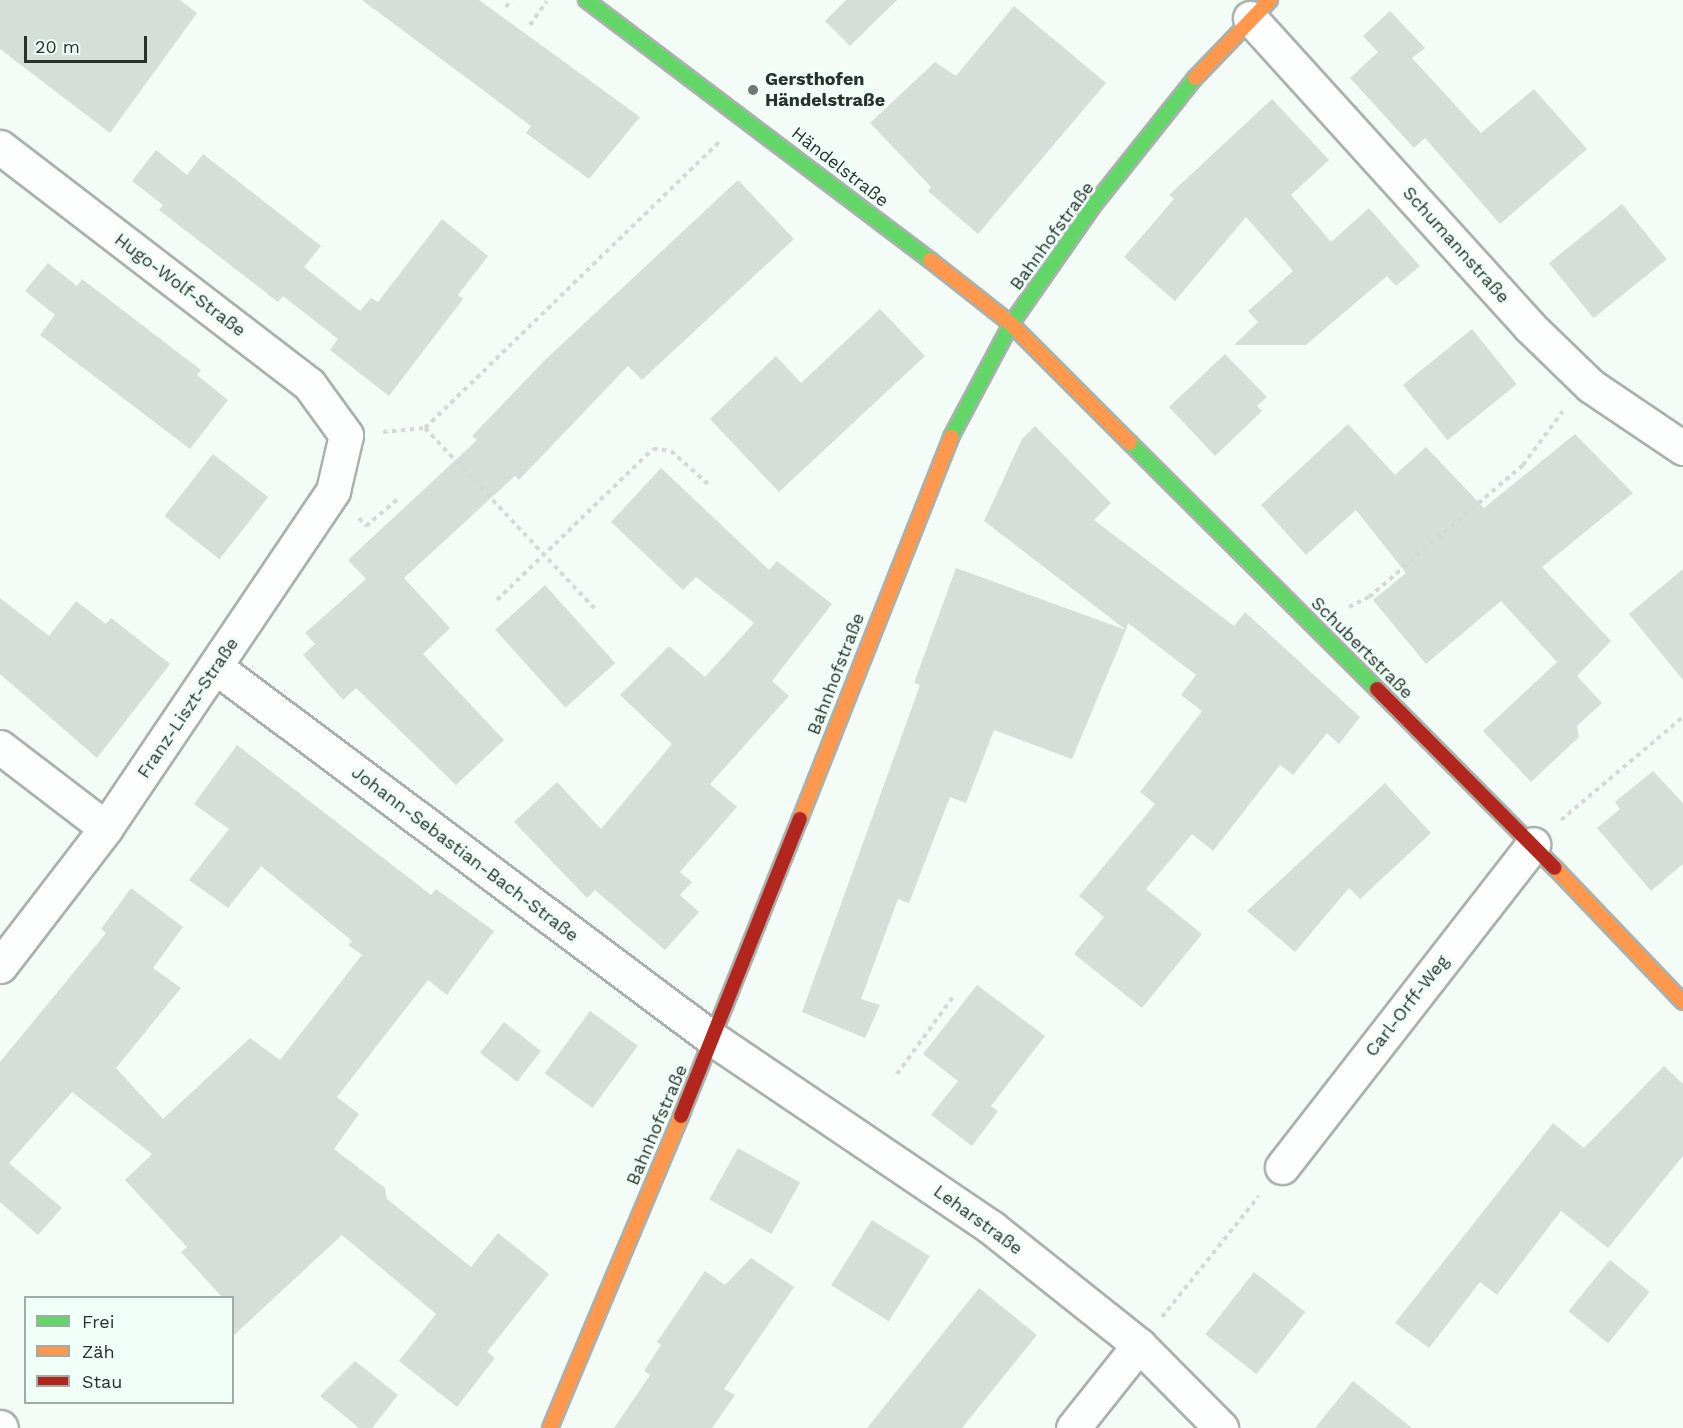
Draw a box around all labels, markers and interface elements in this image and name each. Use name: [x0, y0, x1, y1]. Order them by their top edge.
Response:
scale bar: [27, 24, 150, 62]
text: 20 m: [35, 36, 80, 57]
place label: Gersthofen Händelstraße: [765, 69, 885, 112]
marker: Gersthofen Händelstraße: [746, 83, 760, 97]
street label: Händelstraße: [787, 122, 893, 212]
street label: Bahnhofstraße: [1005, 178, 1099, 294]
street label: Schumannstraße: [1398, 182, 1514, 308]
street label: Hugo-Wolf-Straße: [110, 229, 250, 341]
street label: Schubertstraße: [1306, 592, 1418, 704]
street label: Bahnhofstraße: [803, 610, 869, 738]
street label: Franz-Liszt-Straße: [133, 633, 243, 783]
street label: Johann-Sebastian-Bach-Straße: [347, 762, 583, 946]
street label: Carl-Orff-Weg: [1361, 951, 1453, 1061]
street label: Bahnhofstraße: [622, 1061, 692, 1189]
street label: Leharstraße: [929, 1180, 1027, 1260]
legend: [24, 1296, 234, 1404]
text: Frei: [82, 1311, 114, 1332]
text: Zäh: [82, 1341, 115, 1362]
text: Stau: [82, 1371, 122, 1392]

